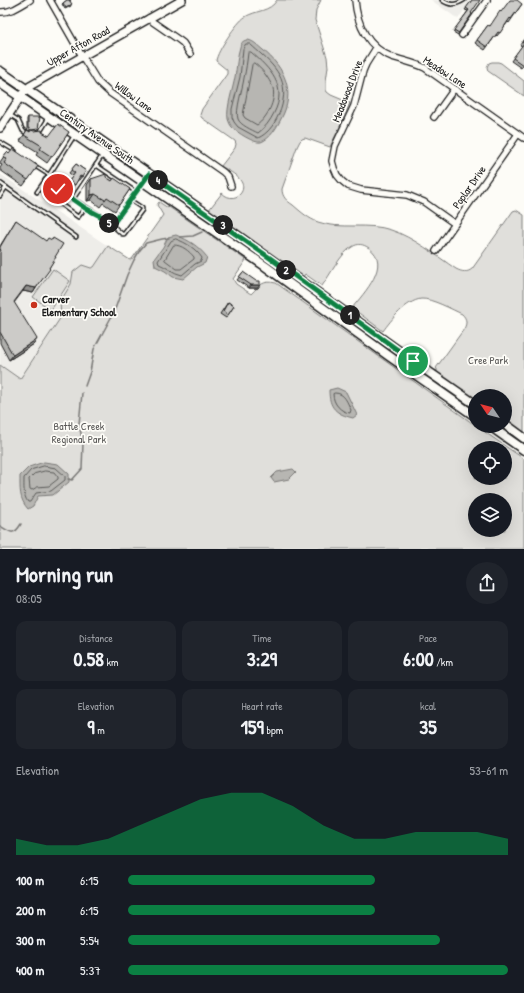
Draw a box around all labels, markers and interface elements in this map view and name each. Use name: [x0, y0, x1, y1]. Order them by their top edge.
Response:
street label: Upper Afton Road: [44, 23, 112, 69]
street label: Meadow Lane: [420, 53, 470, 92]
street label: Meadowood Drive: [329, 57, 365, 124]
street label: Willow Lane: [112, 78, 156, 116]
street label: Century Avenue South: [57, 105, 137, 167]
street label: Poplar Drive: [449, 162, 489, 211]
pin: 4: [148, 170, 168, 190]
pin: [41, 172, 75, 206]
text: 4: [156, 173, 160, 187]
icon: check: [47, 178, 69, 200]
pin: 5: [99, 213, 119, 233]
pin: 3: [213, 215, 233, 235]
text: 5: [107, 216, 111, 230]
text: 3: [221, 218, 225, 232]
pin: 2: [276, 260, 296, 280]
text: 2: [283, 263, 289, 277]
place label: Carver Elementary School: [42, 292, 117, 320]
marker: Carver Elementary School: [29, 300, 39, 310]
pin: 1: [340, 305, 360, 325]
text: 1: [348, 308, 352, 322]
pin: [396, 344, 430, 378]
icon: arrive: [402, 350, 424, 372]
park label: Cree Park: [468, 353, 508, 367]
north arrow: [468, 389, 512, 433]
map controls: [468, 389, 512, 537]
park label: Battle Creek Regional Park: [52, 419, 107, 446]
button: locate: [468, 441, 512, 485]
button: layers: [468, 493, 512, 537]
text: Morning run: [16, 559, 113, 589]
button: share: [466, 562, 508, 604]
text: 08:05: [16, 589, 42, 607]
text: Distance: [79, 631, 113, 645]
text: Time: [252, 631, 272, 645]
text: Pace: [419, 631, 437, 645]
text: 0.58: [74, 645, 104, 672]
text: 3:29: [247, 645, 277, 672]
text: 6:00: [403, 645, 434, 672]
text: km: [104, 655, 118, 669]
text: /km: [434, 655, 453, 669]
text: Elevation: [78, 699, 114, 713]
text: Heart rate: [241, 699, 283, 713]
text: kcal: [420, 699, 436, 713]
text: 9: [87, 713, 95, 740]
text: 159: [241, 713, 264, 740]
text: 35: [419, 713, 437, 740]
text: m: [95, 723, 105, 737]
text: bpm: [264, 723, 283, 737]
text: Elevation: [16, 761, 59, 779]
text: 53–61 m: [469, 761, 508, 779]
text: 100 m: [16, 871, 44, 889]
text: 6:15: [80, 871, 98, 889]
text: 200 m: [16, 901, 46, 919]
text: 6:15: [80, 901, 98, 919]
text: 300 m: [16, 931, 45, 949]
text: 5:54: [80, 931, 99, 949]
text: 400 m: [16, 961, 44, 979]
text: 5:37: [80, 961, 101, 979]

